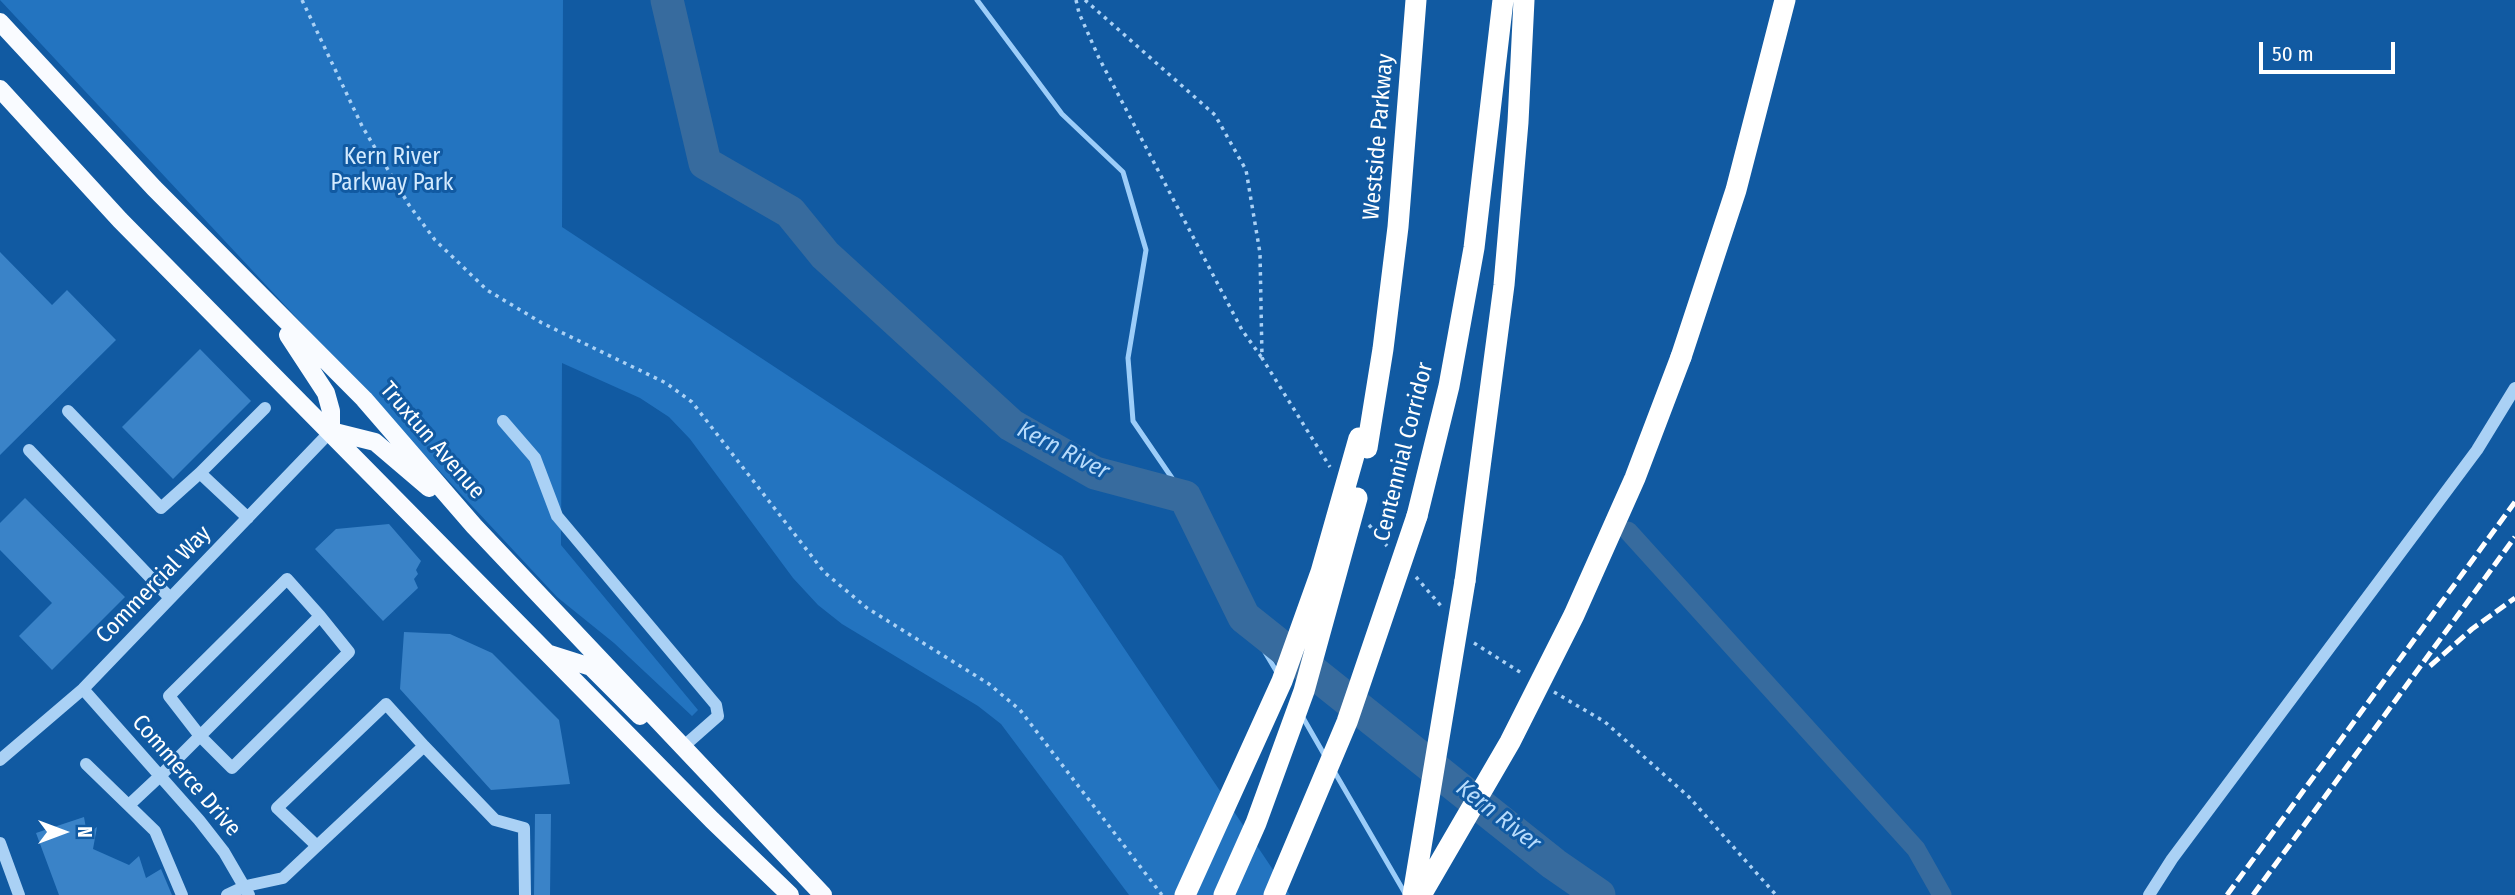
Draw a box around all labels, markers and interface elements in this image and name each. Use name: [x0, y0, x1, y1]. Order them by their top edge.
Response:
scale bar: [2263, 28, 2400, 72]
text: 50 m: [2272, 41, 2314, 67]
street label: Westside Parkway: [1358, 53, 1400, 221]
park label: Kern River Parkway Park: [330, 144, 454, 198]
street label: Centennial Corridor: [1368, 360, 1440, 544]
street label: Truxtun Avenue: [374, 377, 490, 505]
water label: Kern River: [1012, 416, 1114, 486]
street label: Commercial Way: [91, 520, 217, 650]
street label: Commerce Drive: [126, 709, 246, 843]
water label: Kern River: [1450, 774, 1546, 858]
north arrow: [28, 797, 98, 867]
text: N: [73, 826, 96, 838]

